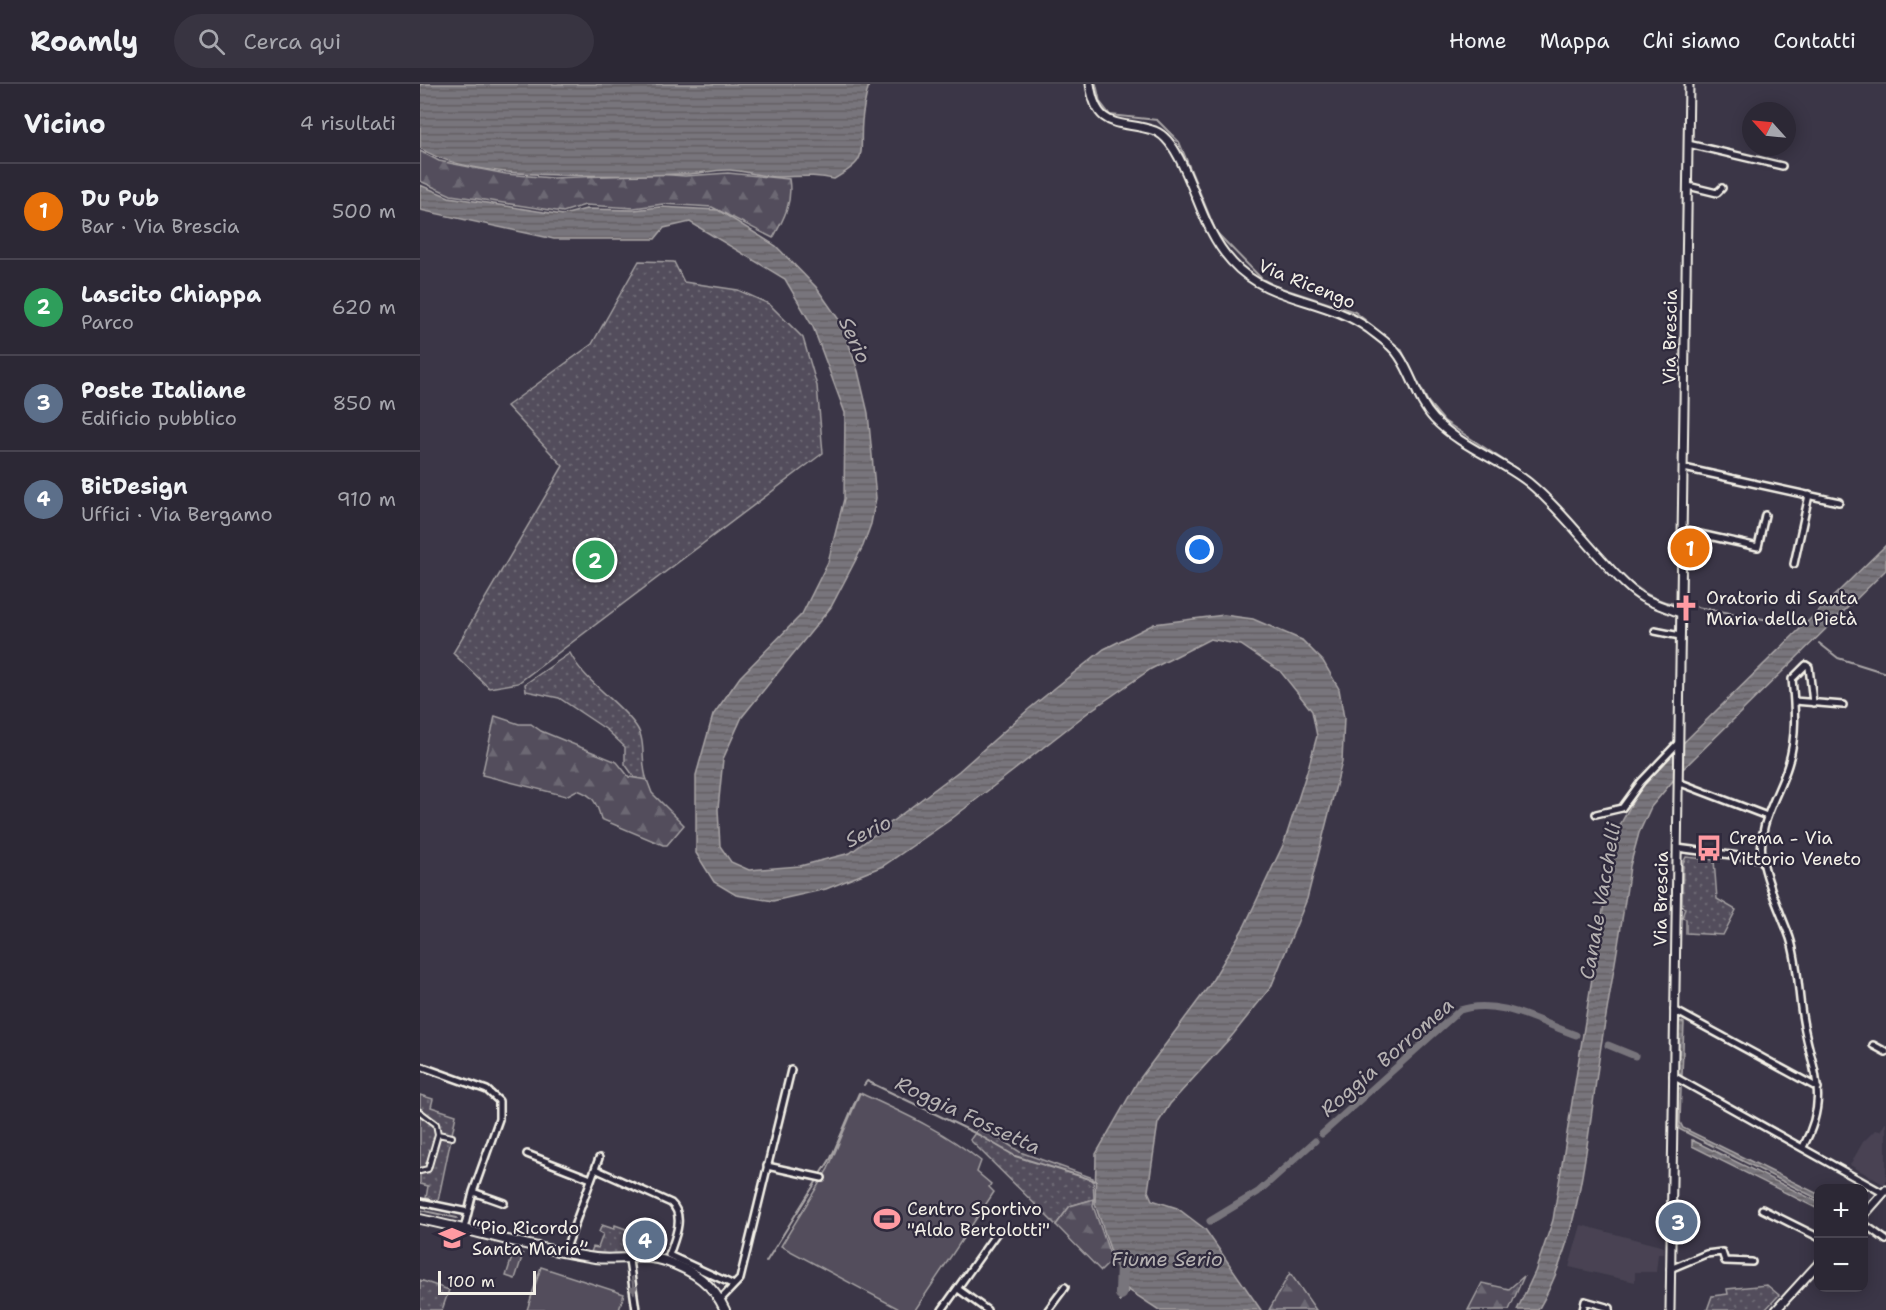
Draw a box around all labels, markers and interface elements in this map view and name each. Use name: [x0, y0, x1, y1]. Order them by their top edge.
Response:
search box: [174, 14, 594, 68]
text: Roamly: [30, 22, 138, 60]
icon: search: [195, 25, 228, 58]
text: Cerca qui: [243, 27, 341, 56]
text: Home: [1449, 27, 1507, 55]
text: Mappa: [1540, 27, 1610, 55]
text: Chi siamo: [1643, 27, 1740, 55]
text: Contatti: [1773, 27, 1856, 55]
north arrow: [1742, 102, 1796, 156]
text: Vicino: [24, 106, 106, 141]
text: 4 risultati: [300, 110, 396, 136]
text: Du Pub: [81, 184, 159, 213]
text: 1: [39, 198, 48, 224]
text: 500 m: [332, 198, 396, 224]
text: Bar · Via Brescia: [81, 213, 240, 239]
street label: Via Ricengo: [1255, 254, 1359, 314]
text: Lascito Chiappa: [81, 280, 261, 309]
street label: Via Brescia: [1657, 289, 1683, 385]
text: 2: [37, 294, 51, 320]
text: 620 m: [332, 294, 396, 320]
text: Parco: [81, 309, 134, 335]
water label: Serio: [833, 313, 877, 367]
text: Poste Italiane: [81, 376, 246, 405]
text: 3: [37, 390, 51, 416]
text: 850 m: [332, 390, 396, 416]
text: Edificio pubblico: [81, 405, 237, 431]
text: BitDesign: [81, 472, 188, 501]
text: 4: [37, 486, 51, 512]
text: 910 m: [337, 486, 396, 512]
text: Uffici · Via Bergamo: [81, 501, 273, 527]
pin: 1: [1670, 526, 1710, 570]
your location: [1185, 535, 1214, 564]
pin: 2: [576, 538, 615, 582]
place label: Oratorio di Santa Maria della Pietà: [1706, 586, 1858, 631]
church icon: Oratorio di Santa Maria della Pietà: [1671, 593, 1701, 623]
water label: Serio: [841, 809, 895, 853]
water label: Canale Vacchelli: [1573, 820, 1627, 982]
place label: Crema - Via Vittorio Veneto: [1729, 826, 1861, 871]
bus stop icon: Crema - Via Vittorio Veneto: [1694, 833, 1724, 863]
street label: Via Brescia: [1648, 851, 1674, 947]
water label: Roggia Borromea: [1315, 992, 1459, 1122]
water label: Roggia Fossetta: [891, 1070, 1045, 1160]
map controls: [1814, 1184, 1868, 1292]
button: +: [1814, 1184, 1868, 1238]
place label: Centro Sportivo "Aldo Bertolotti": [907, 1197, 1050, 1242]
pin: 3: [1658, 1200, 1698, 1244]
sports icon: Centro Sportivo "Aldo Bertolotti": [872, 1204, 902, 1234]
place label: “Pio Ricordo Santa Maria”: [472, 1216, 588, 1261]
pin: 4: [626, 1218, 664, 1262]
school or university icon: “Pio Ricordo Santa Maria”: [437, 1223, 467, 1253]
button: −: [1814, 1238, 1868, 1292]
water label: Fiume Serio: [1111, 1246, 1223, 1272]
scale bar: [438, 1268, 536, 1296]
text: 100 m: [447, 1271, 495, 1292]
one-way arrow: [628, 1275, 638, 1294]

